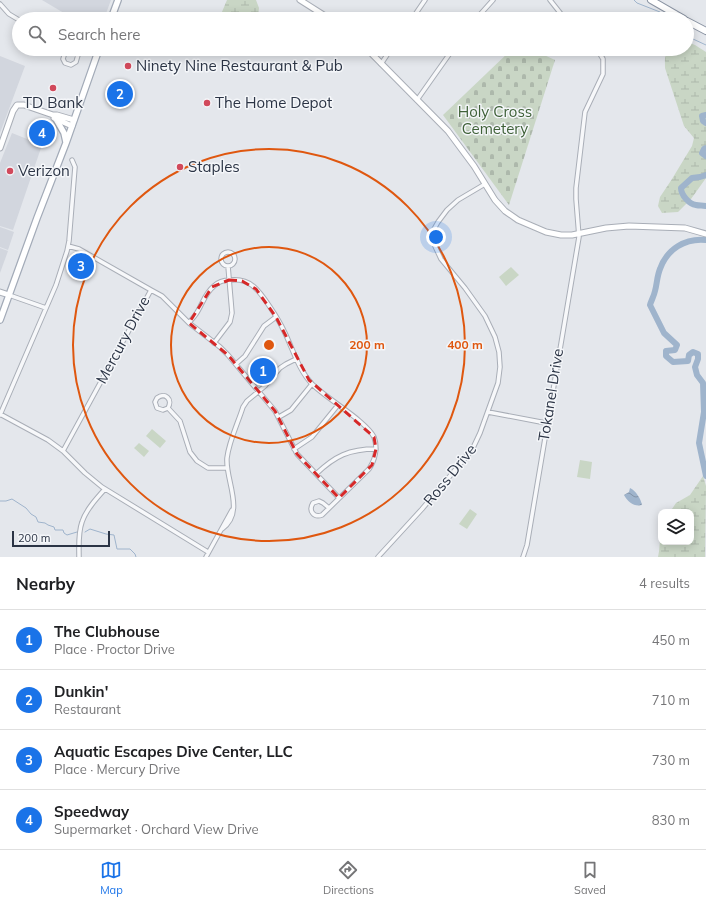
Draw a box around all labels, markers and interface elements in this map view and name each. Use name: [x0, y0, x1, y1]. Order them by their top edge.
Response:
search box: [12, 12, 694, 56]
icon: search: [26, 23, 48, 45]
text: Search here: [58, 25, 140, 44]
place label: Ninety Nine Restaurant & Pub: [136, 56, 343, 75]
marker: Ninety Nine Restaurant & Pub: [123, 61, 133, 71]
pin: 2: [107, 79, 133, 109]
marker: TD Bank: [48, 83, 58, 93]
place label: TD Bank: [23, 93, 83, 112]
place label: The Home Depot: [215, 93, 332, 112]
marker: The Home Depot: [202, 98, 212, 108]
park label: Holy Cross Cemetery: [458, 102, 532, 138]
pin: 4: [29, 118, 55, 148]
place label: Staples: [188, 157, 240, 176]
place label: Verizon: [18, 161, 70, 180]
marker: Staples: [175, 162, 185, 172]
marker: Verizon: [5, 166, 15, 176]
your location: [426, 227, 446, 247]
pin: 3: [68, 251, 94, 281]
street label: Mercury Drive: [92, 293, 154, 387]
text: 200 m: [349, 337, 385, 352]
text: 400 m: [447, 337, 483, 352]
centre of rings: [262, 338, 276, 352]
street label: Tokanel Drive: [534, 347, 567, 443]
pin: 1: [250, 356, 276, 386]
street label: Ross Drive: [419, 440, 480, 509]
map controls: [658, 509, 694, 545]
button: layers: [658, 509, 694, 545]
scale bar: [12, 529, 110, 548]
text: 200 m: [18, 531, 50, 545]
text: Nearby: [16, 573, 75, 594]
text: 4 results: [639, 575, 690, 591]
text: The Clubhouse: [54, 622, 160, 641]
text: 1: [25, 632, 33, 648]
text: 450 m: [652, 632, 690, 648]
text: Place · Proctor Drive: [54, 641, 175, 657]
text: Dunkin': [54, 682, 108, 701]
text: 2: [25, 692, 33, 708]
text: 710 m: [652, 692, 690, 708]
text: Restaurant: [54, 701, 121, 717]
text: Aquatic Escapes Dive Center, LLC: [54, 742, 293, 761]
text: 3: [25, 752, 33, 768]
text: 730 m: [652, 752, 690, 768]
text: Place · Mercury Drive: [54, 761, 180, 777]
text: Speedway: [54, 802, 129, 821]
text: 4: [25, 812, 33, 828]
text: 830 m: [652, 812, 690, 828]
text: Supermarket · Orchard View Drive: [54, 821, 259, 837]
tab: Map: [100, 859, 123, 897]
tab: Directions: [323, 859, 374, 897]
tab: Saved: [574, 859, 606, 897]

